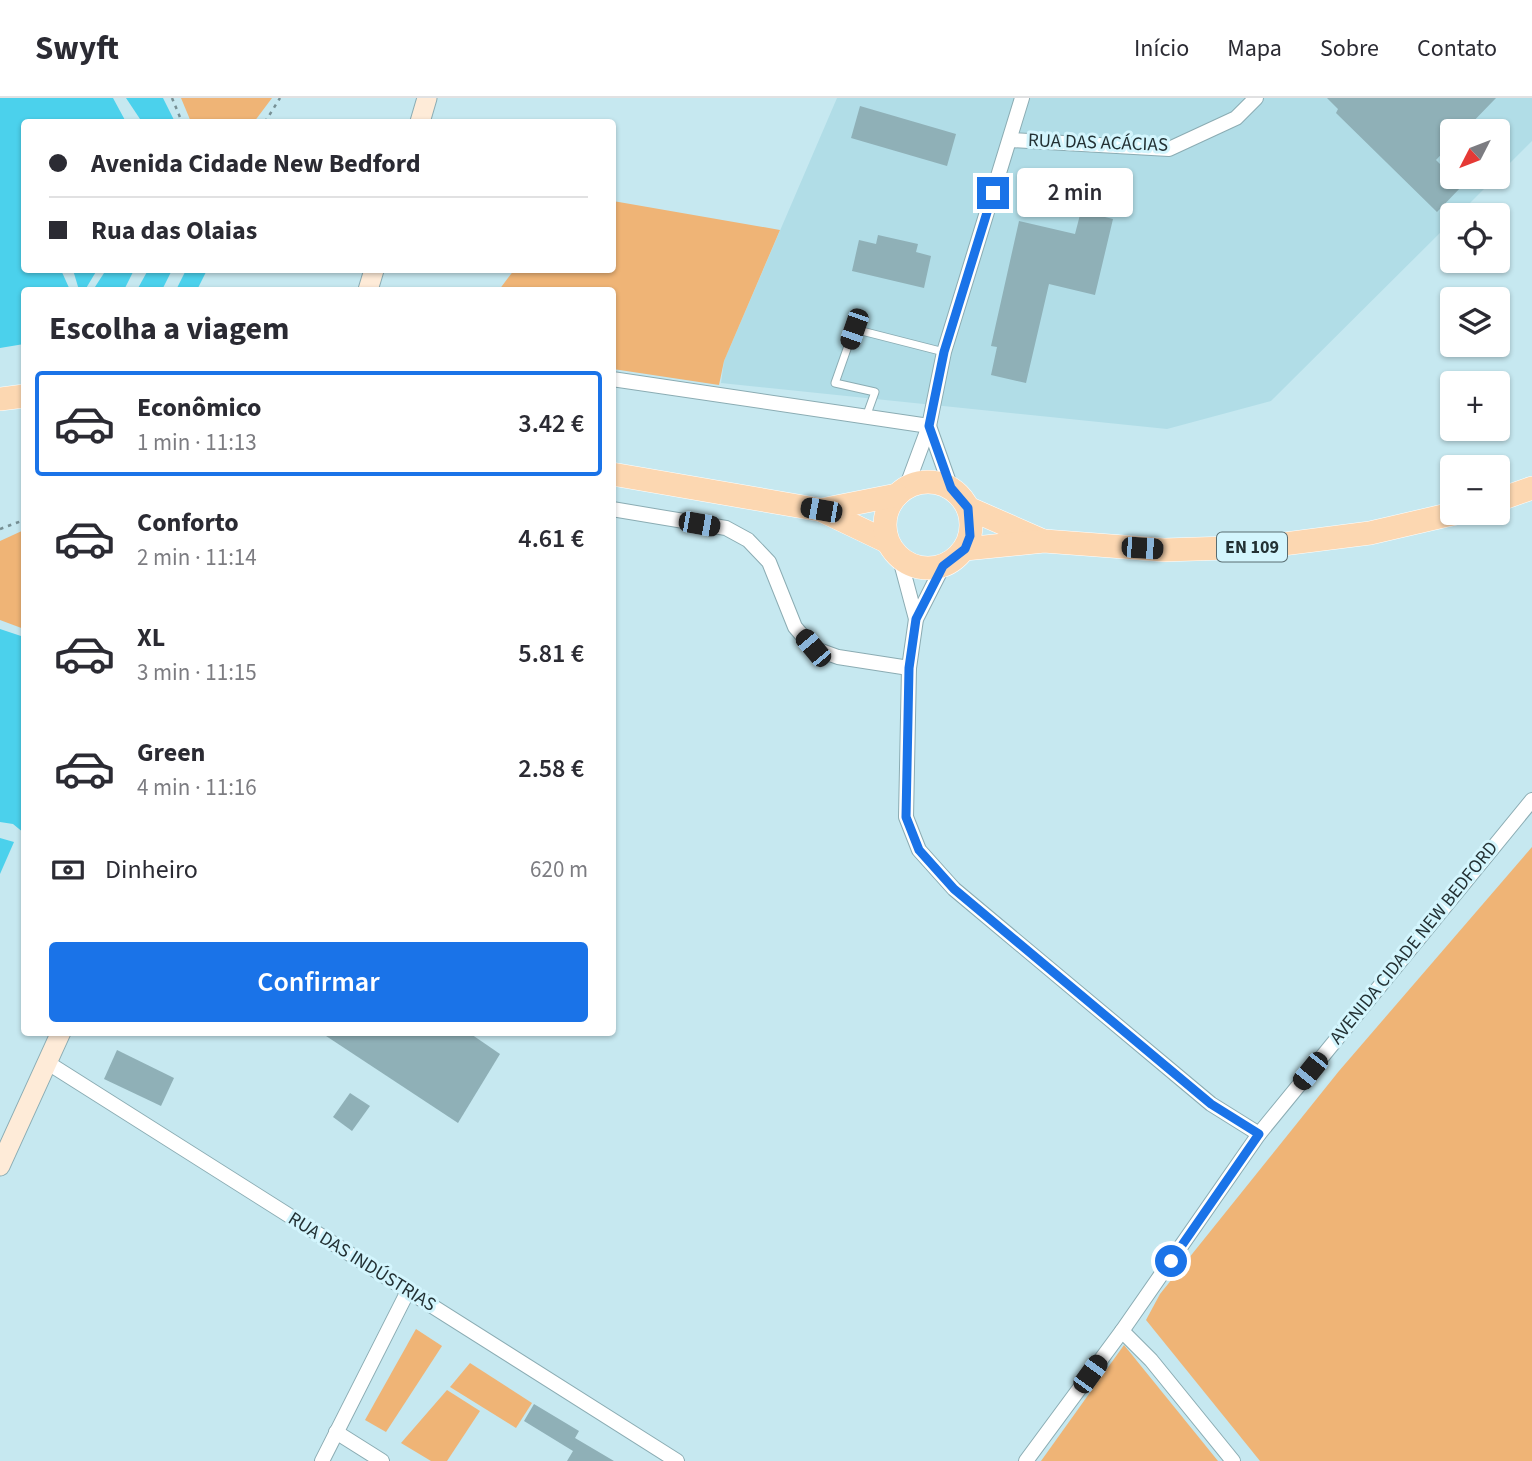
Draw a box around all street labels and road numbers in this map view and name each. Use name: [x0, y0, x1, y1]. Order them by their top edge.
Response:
street label: RUA DAS ACÁCIAS: [1028, 127, 1168, 159]
road number: EN 109: [1217, 532, 1287, 561]
street label: AVENIDA CIDADE NEW BEDFORD: [1324, 836, 1504, 1050]
street label: RUA DAS INDÚSTRIAS: [283, 1206, 441, 1318]

